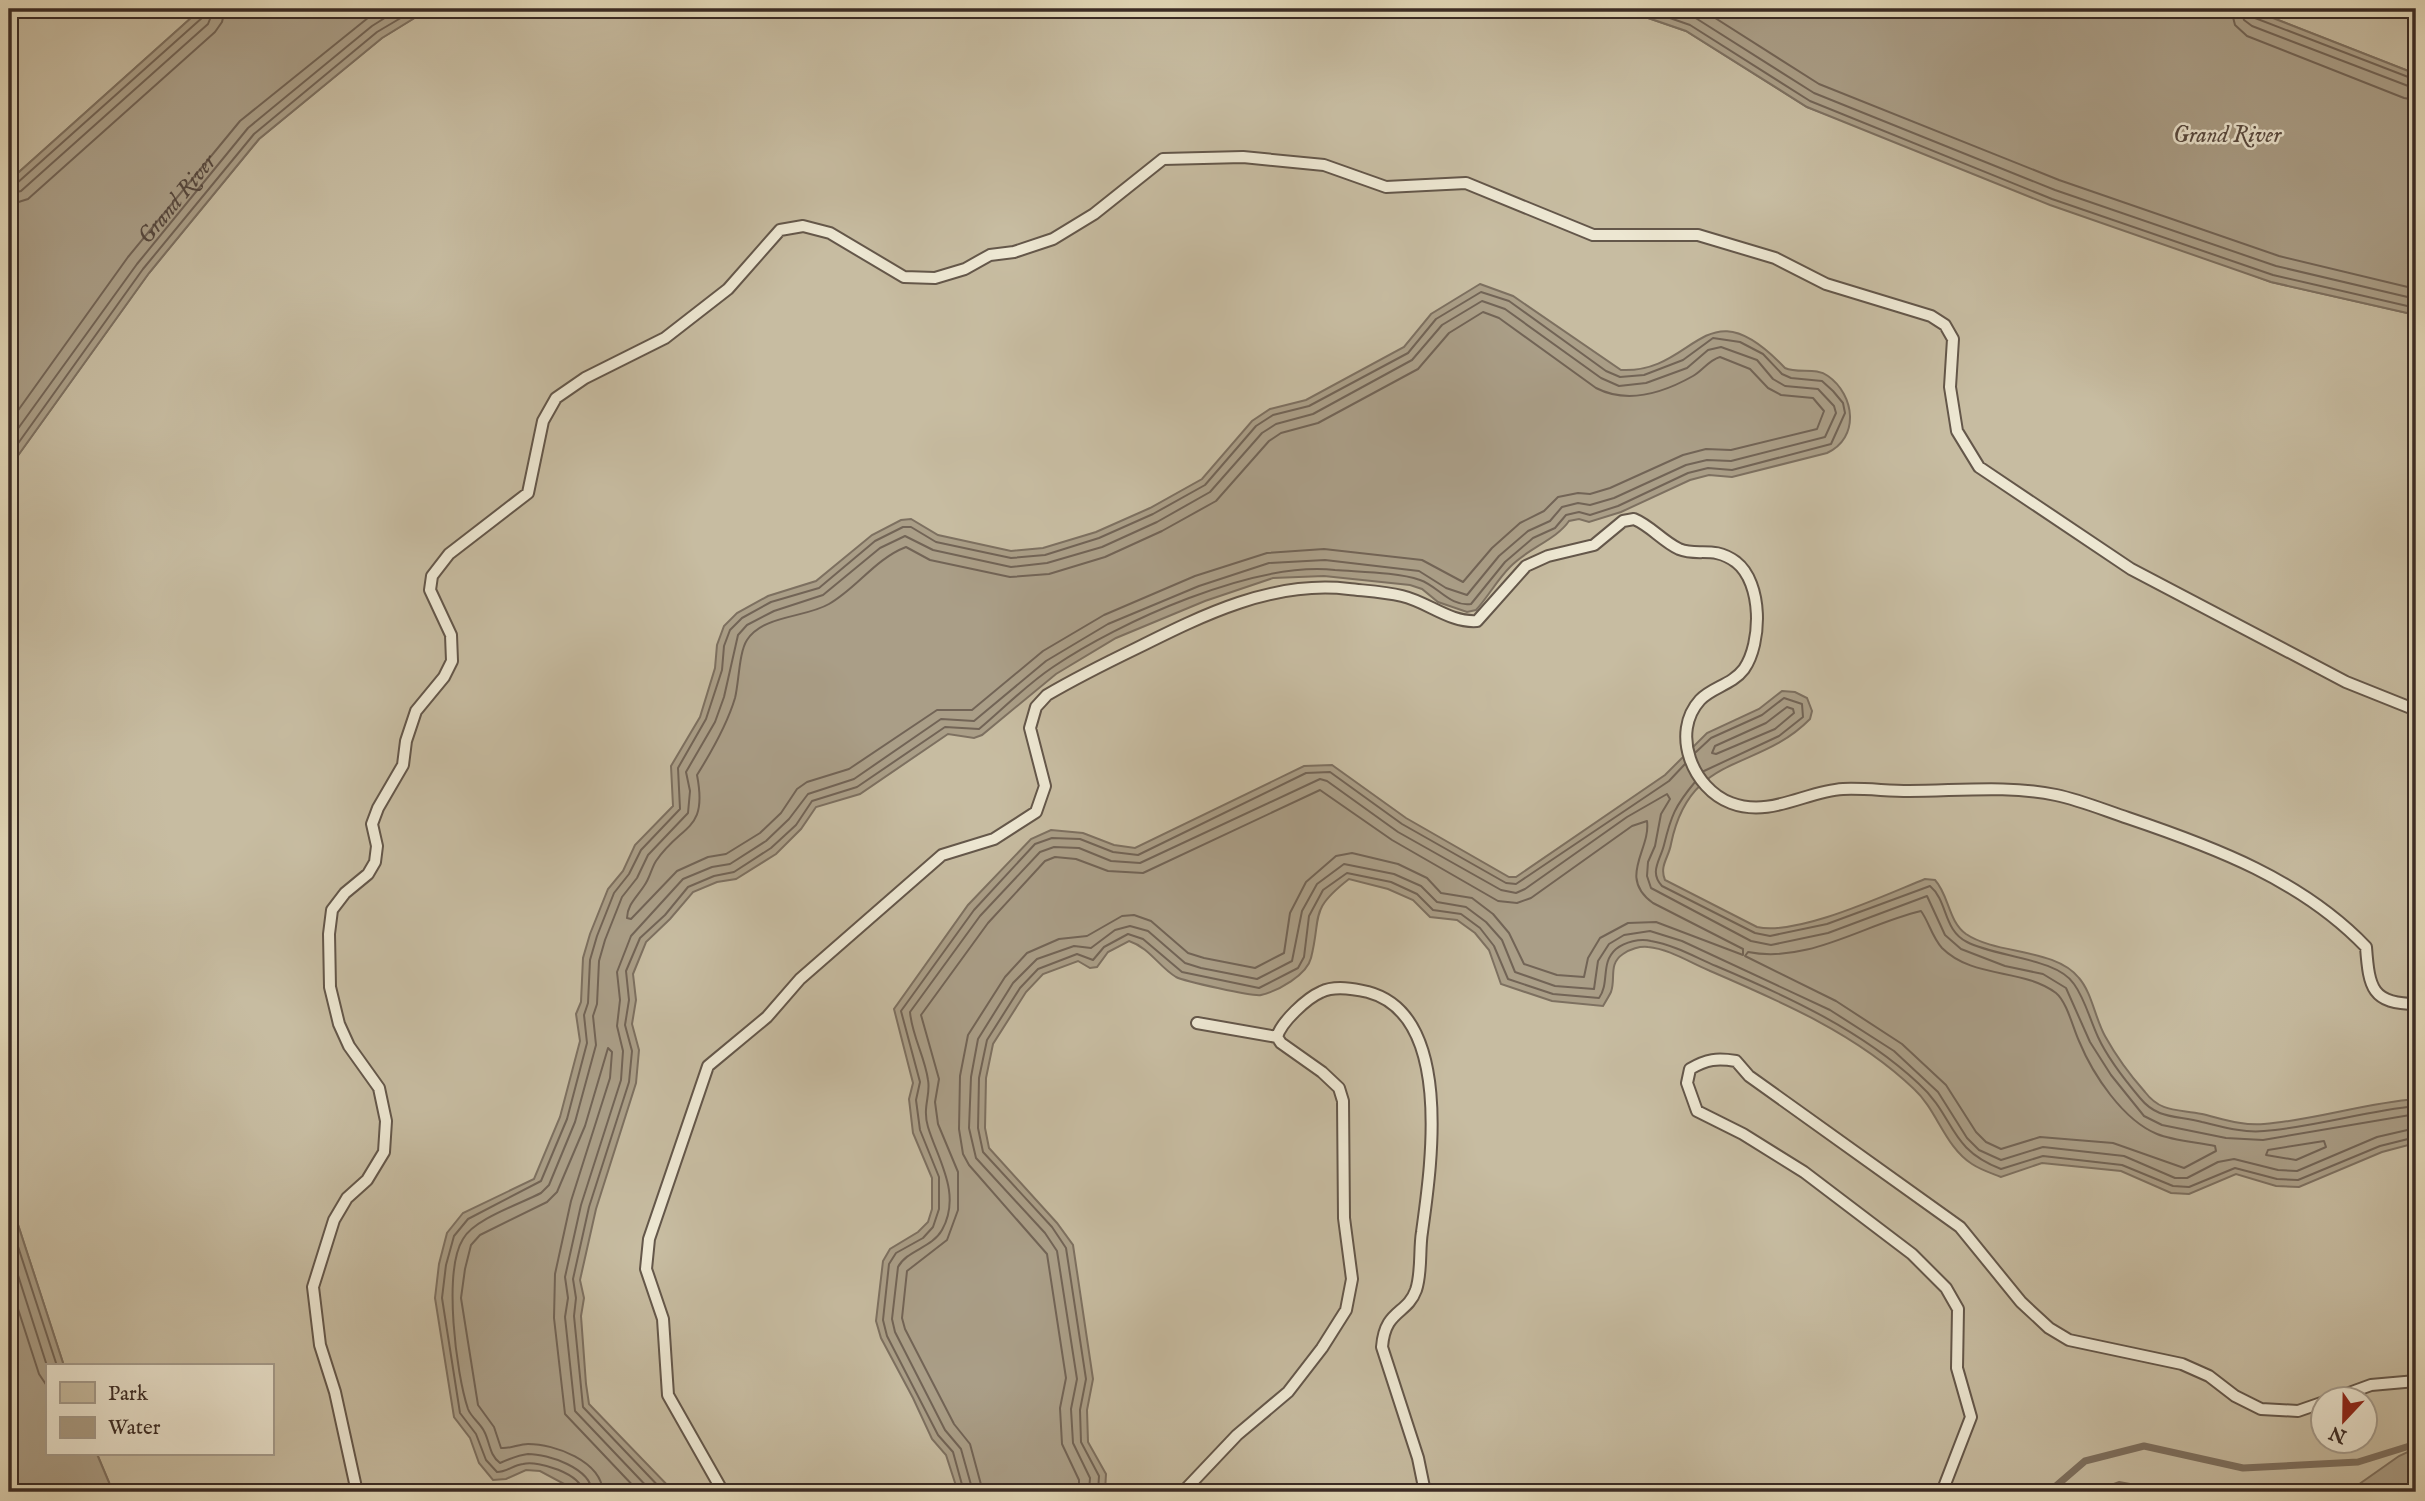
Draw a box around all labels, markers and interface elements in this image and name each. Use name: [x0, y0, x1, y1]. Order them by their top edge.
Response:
water label: Grand River: [2173, 121, 2282, 150]
water label: Grand River: [132, 148, 224, 250]
legend: [46, 1364, 273, 1456]
text: Park: [108, 1381, 149, 1408]
north arrow: [2310, 1386, 2380, 1456]
text: Water: [108, 1415, 161, 1442]
text: N: [2326, 1419, 2351, 1448]

